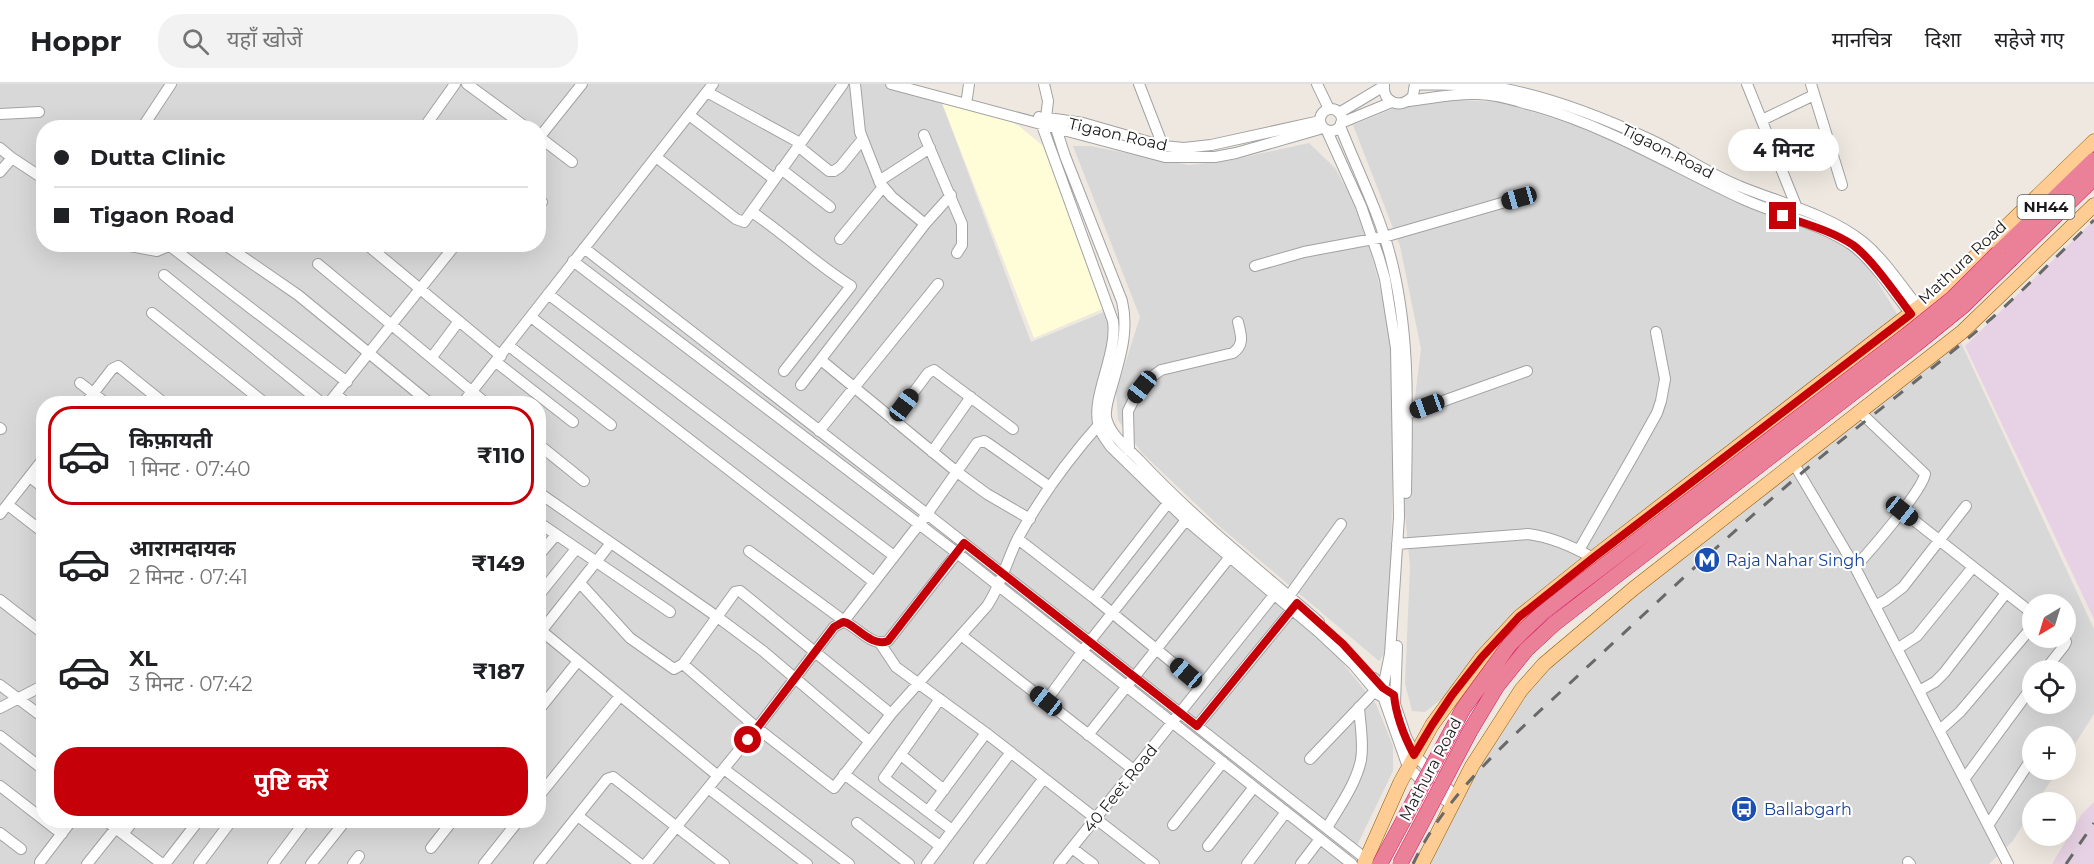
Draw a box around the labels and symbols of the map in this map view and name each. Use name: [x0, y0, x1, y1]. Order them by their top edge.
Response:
street label: Tigaon Road: [1067, 114, 1169, 155]
street label: Tigaon Road: [1619, 120, 1717, 183]
callout: 4 मिनट: [1728, 129, 1838, 171]
car: [1499, 184, 1539, 212]
road number: NH44: [2018, 195, 2074, 219]
route end: [1769, 202, 1796, 229]
street label: Mathura Road: [1914, 217, 2011, 308]
car: [1124, 367, 1160, 407]
car: [886, 385, 922, 425]
car: [1407, 391, 1447, 421]
car: [1882, 493, 1922, 529]
metro station icon: Raja Nahar Singh: [1692, 545, 1722, 575]
place label: Raja Nahar Singh: [1726, 551, 1865, 570]
north arrow: [2022, 594, 2076, 648]
car: [1166, 655, 1206, 691]
car: [1026, 683, 1066, 719]
street label: Mathura Road: [1395, 714, 1466, 824]
route start: [734, 726, 761, 753]
street label: 40 Feet Road: [1079, 741, 1161, 836]
bus stop icon: Ballabgarh: [1729, 794, 1759, 824]
place label: Ballabgarh: [1764, 800, 1852, 819]

